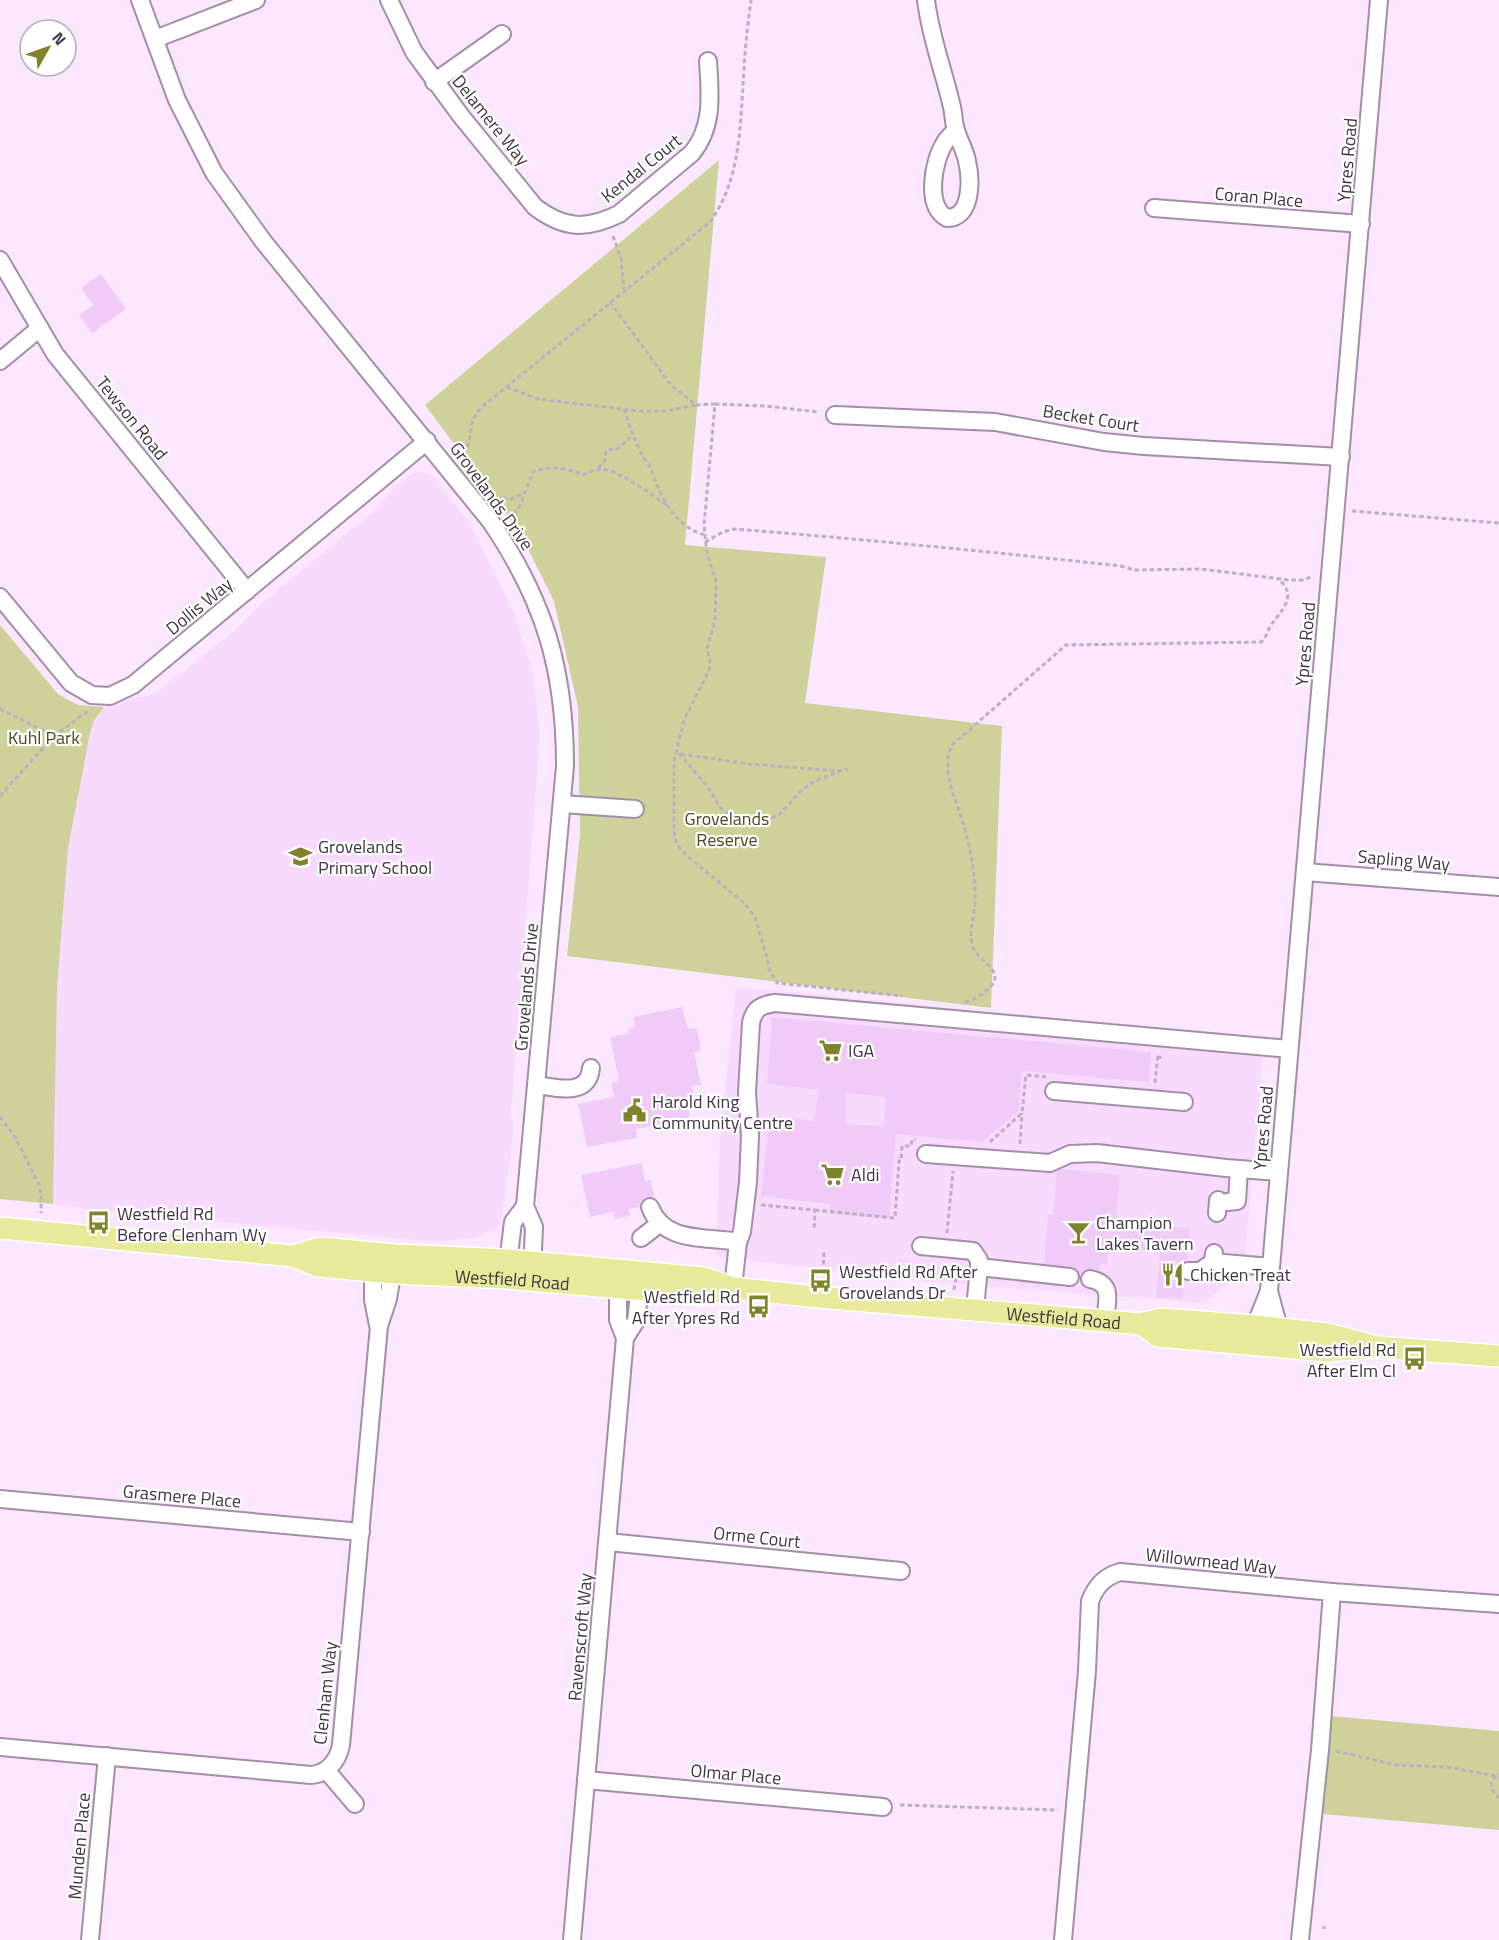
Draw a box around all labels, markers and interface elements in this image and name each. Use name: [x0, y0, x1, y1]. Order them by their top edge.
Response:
north arrow: [18, 18, 78, 78]
text: N: [47, 26, 72, 50]
street label: Delamere Way: [446, 69, 536, 172]
street label: Ypres Road: [1330, 117, 1364, 203]
street label: Kendal Court: [595, 127, 688, 209]
street label: Coran Place: [1214, 180, 1304, 214]
street label: Tewson Road: [90, 370, 174, 466]
street label: Becket Court: [1041, 397, 1142, 439]
street label: Grovelands Drive: [443, 436, 541, 556]
street label: Dollis Way: [160, 570, 238, 641]
street label: Ypres Road: [1288, 601, 1322, 687]
park label: Kuhl Park: [8, 724, 80, 751]
park label: Grovelands Reserve: [685, 805, 769, 853]
place label: Grovelands Primary School: [318, 833, 432, 881]
school or university icon: Grovelands Primary School: [287, 843, 313, 869]
street label: Sapling Way: [1357, 843, 1452, 878]
street label: Grovelands Drive: [507, 922, 545, 1052]
supermarket icon: IGA: [817, 1037, 843, 1063]
place label: IGA: [848, 1037, 875, 1064]
street label: Ypres Road: [1246, 1085, 1280, 1171]
place label: Harold King Community Centre: [652, 1088, 793, 1136]
public building icon: Harold King Community Centre: [621, 1098, 647, 1124]
supermarket icon: Aldi: [820, 1161, 846, 1187]
place label: Aldi: [851, 1161, 879, 1188]
place label: Westfield Rd Before Clenham Wy: [117, 1200, 267, 1248]
place label: Champion Lakes Tavern: [1096, 1209, 1194, 1257]
bus stop icon: Westfield Rd Before Clenham Wy: [86, 1210, 112, 1236]
bar icon: Champion Lakes Tavern: [1065, 1219, 1091, 1245]
place label: Westfield Rd After Grovelands Dr: [839, 1258, 978, 1306]
restaurant icon: Chicken Treat: [1159, 1261, 1185, 1287]
place label: Chicken Treat: [1190, 1261, 1291, 1288]
street label: Westfield Road: [454, 1262, 571, 1297]
bus stop icon: Westfield Rd After Grovelands Dr: [808, 1268, 834, 1294]
place label: Westfield Rd After Ypres Rd: [632, 1283, 740, 1331]
bus stop icon: Westfield Rd After Ypres Rd: [745, 1293, 771, 1319]
street label: Westfield Road: [1005, 1299, 1122, 1336]
place label: Westfield Rd After Elm Cl: [1300, 1336, 1396, 1384]
bus stop icon: Westfield Rd After Elm Cl: [1401, 1346, 1427, 1372]
street label: Grasmere Place: [122, 1477, 242, 1515]
street label: Orme Court: [712, 1519, 803, 1555]
street label: Willowmead Way: [1144, 1541, 1278, 1581]
street label: Ravenscroft Way: [561, 1571, 599, 1702]
street label: Clenham Way: [306, 1640, 344, 1746]
street label: Olmar Place: [690, 1757, 782, 1791]
street label: Munden Place: [61, 1791, 97, 1901]

